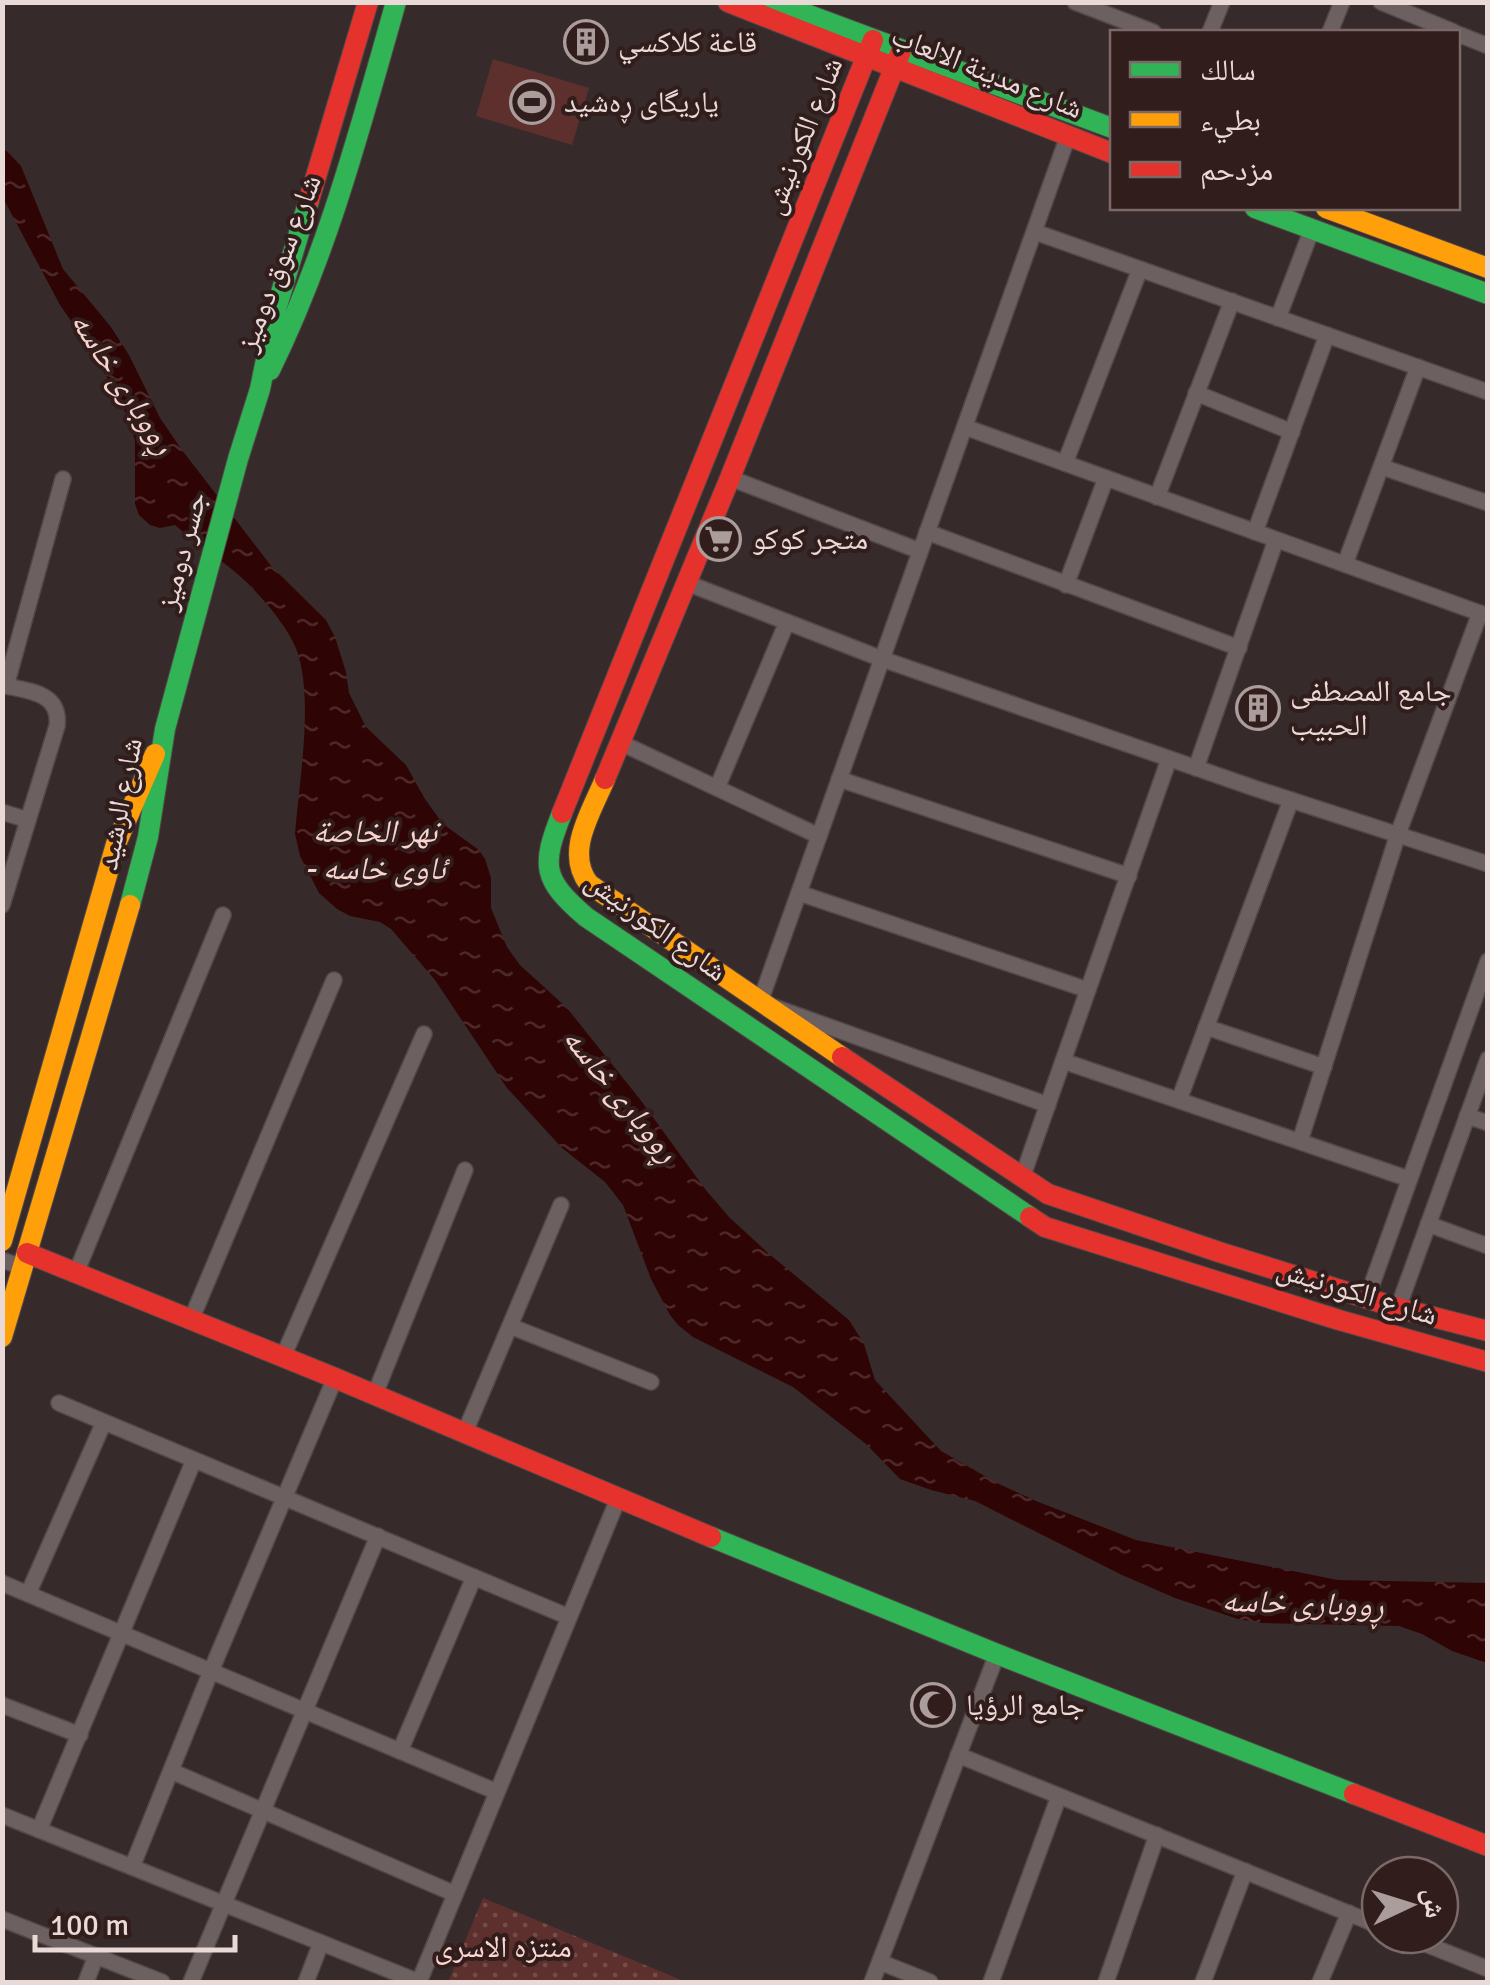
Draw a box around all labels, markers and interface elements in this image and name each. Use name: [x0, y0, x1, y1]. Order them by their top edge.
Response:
street label: شارع مدينة الالعاب: [886, 17, 1088, 127]
building icon: قاعة كلاكسي: [563, 19, 609, 65]
place label: قاعة كلاكسي: [618, 24, 757, 65]
legend: [1110, 30, 1460, 210]
street label: شارع الكورنيش: [755, 52, 851, 220]
text: سالك: [1200, 52, 1256, 89]
sports icon: یاریگای ڕەشید: [509, 79, 555, 125]
place label: یاریگای ڕەشید: [564, 84, 719, 124]
text: بطيء: [1200, 102, 1261, 144]
text: مزدحم: [1200, 152, 1273, 190]
street label: شارع سوق دوميز: [228, 169, 330, 358]
water label: ڕووباری خاسە: [58, 304, 184, 464]
street label: جسر دوميز: [148, 488, 215, 615]
supermarket icon: متجر كوكو: [696, 516, 742, 562]
place label: متجر كوكو: [752, 521, 868, 558]
place label: جامع المصطفى الحبيب: [1290, 673, 1452, 744]
building icon: جامع المصطفى الحبيب: [1235, 685, 1281, 731]
street label: شارع الرشيد: [89, 735, 151, 873]
water label: نهر الخاصة - ئاوی خاسە: [305, 812, 451, 888]
street label: شارع الكورنيش: [578, 862, 734, 990]
water label: ڕووباری خاسە: [551, 1020, 687, 1173]
street label: شارع الكورنيش: [1272, 1250, 1442, 1334]
water label: ڕووباری خاسە: [1221, 1581, 1385, 1630]
mosque icon: جامع الرؤيا: [910, 1682, 956, 1728]
place label: جامع الرؤيا: [966, 1687, 1085, 1724]
north arrow: [1360, 1855, 1460, 1955]
text: ش: [1416, 1887, 1452, 1919]
scale bar: [35, 1890, 235, 1952]
text: 100 m: [50, 1907, 129, 1944]
park label: منتزه الاسرى: [434, 1929, 572, 1966]

